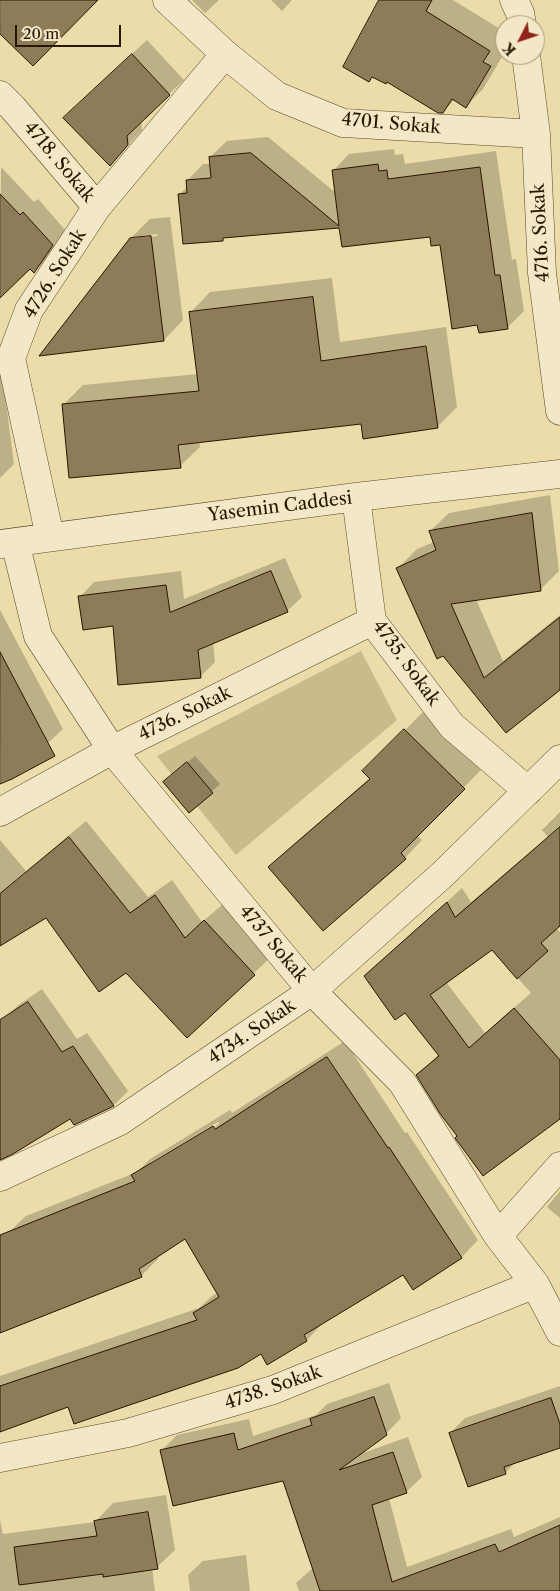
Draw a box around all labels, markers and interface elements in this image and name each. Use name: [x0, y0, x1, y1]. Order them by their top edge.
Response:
scale bar: [18, 15, 124, 47]
north arrow: [495, 15, 545, 65]
text: 20 m: [23, 24, 59, 43]
text: K: [499, 39, 520, 59]
street label: 4701. Sokak: [340, 109, 442, 139]
street label: 4718. Sokak: [19, 117, 99, 207]
street label: 4716. Sokak: [528, 183, 554, 283]
street label: 4726. Sokak: [19, 225, 91, 323]
street label: Yasemin Caddesi: [207, 487, 353, 527]
street label: 4735. Sokak: [368, 616, 444, 710]
street label: 4736. Sokak: [135, 682, 235, 746]
street label: 4737 Sokak: [234, 901, 312, 987]
street label: 4734. Sokak: [204, 995, 300, 1069]
street label: 4738. Sokak: [222, 1361, 324, 1415]

